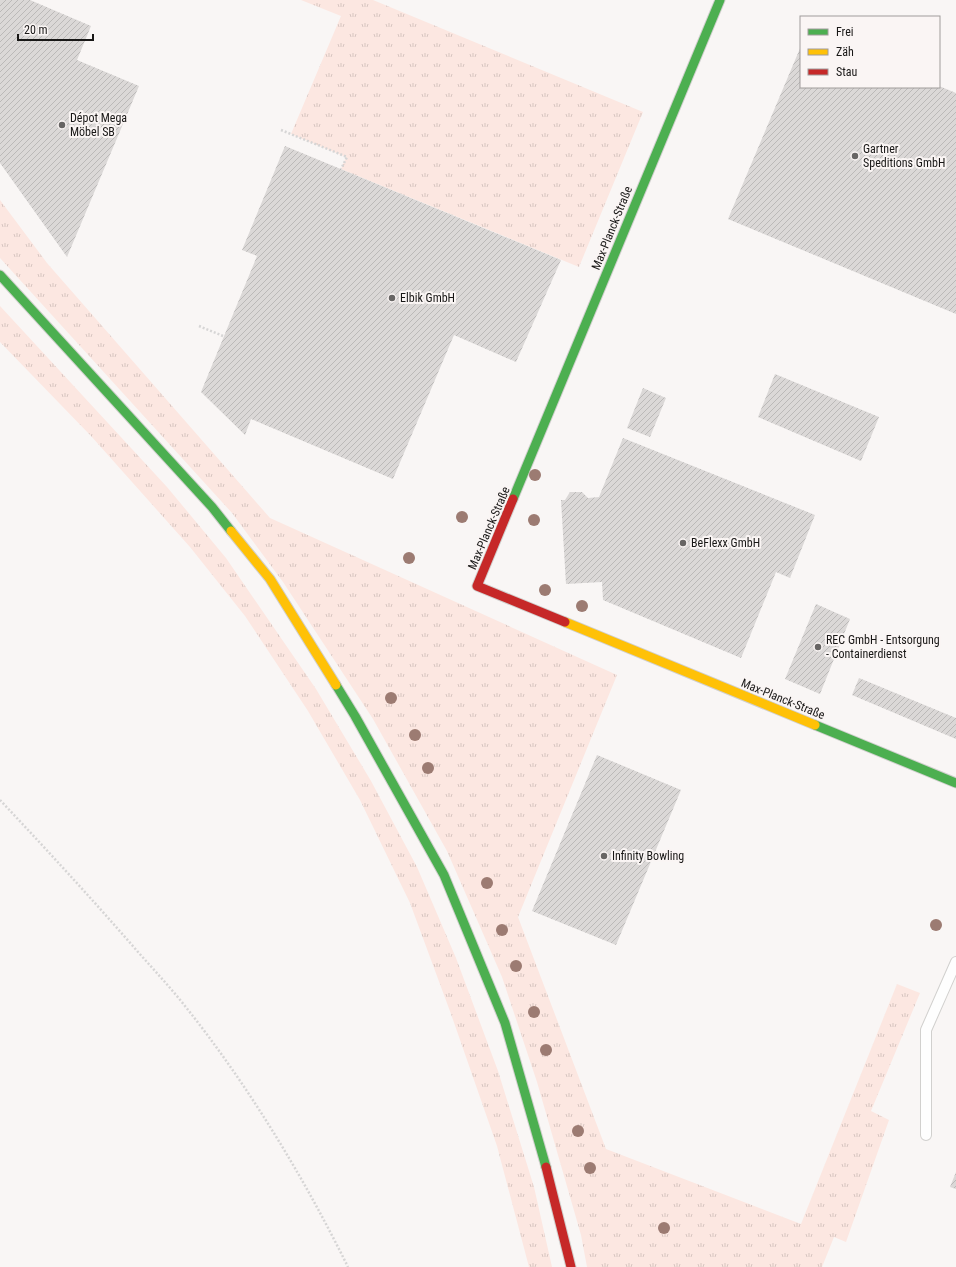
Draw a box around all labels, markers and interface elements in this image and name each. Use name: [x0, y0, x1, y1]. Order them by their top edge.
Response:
scale bar: [18, 16, 93, 42]
legend: [800, 16, 940, 88]
text: 20 m: [24, 23, 48, 37]
text: Frei: [836, 25, 854, 39]
text: Zäh: [836, 45, 854, 59]
text: Stau: [836, 65, 858, 79]
place label: Dépot Mega Möbel SB: [70, 111, 127, 139]
marker: Dépot Mega Möbel SB: [57, 120, 67, 130]
place label: Gartner Speditions GmbH: [863, 142, 945, 170]
marker: Gartner Speditions GmbH: [850, 151, 860, 161]
street label: Max-Planck-Straße: [589, 184, 635, 272]
place label: Elbik GmbH: [400, 291, 455, 305]
marker: Elbik GmbH: [387, 293, 397, 303]
street label: Max-Planck-Straße: [465, 484, 513, 572]
place label: BeFlexx GmbH: [691, 536, 760, 550]
marker: BeFlexx GmbH: [678, 538, 688, 548]
place label: REC GmbH - Entsorgung - Containerdienst: [826, 633, 940, 661]
marker: REC GmbH - Entsorgung - Containerdienst: [813, 642, 823, 652]
street label: Max-Planck-Straße: [739, 676, 827, 722]
place label: Infinity Bowling: [612, 849, 684, 863]
marker: Infinity Bowling: [599, 851, 609, 861]

